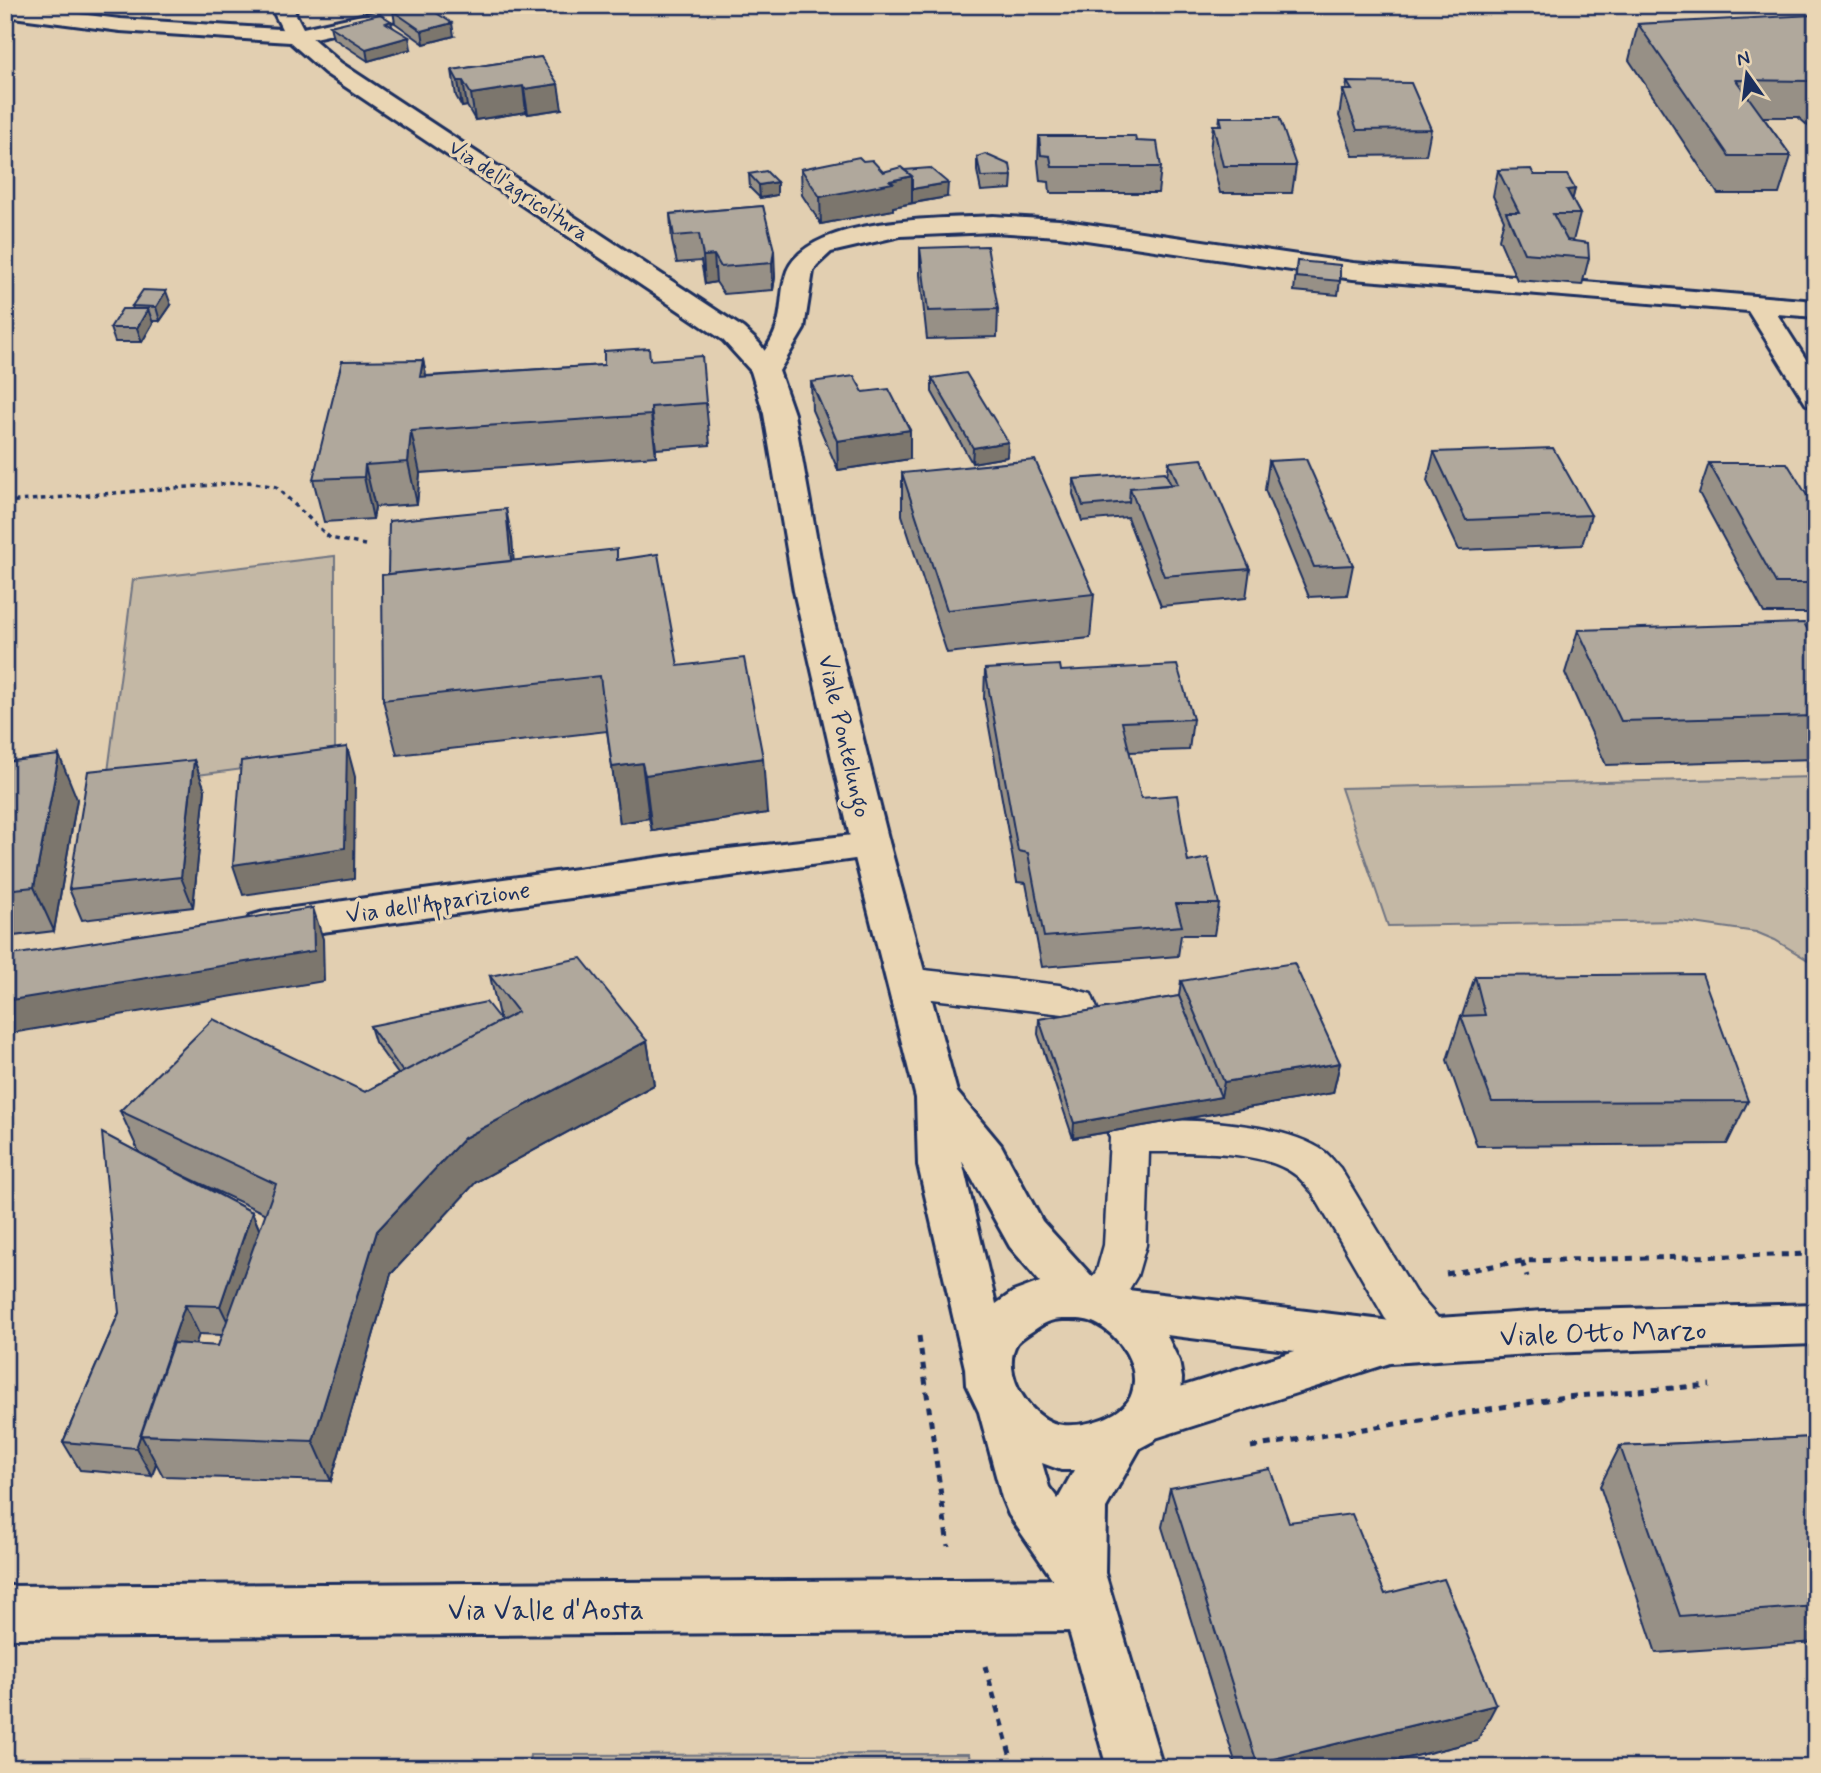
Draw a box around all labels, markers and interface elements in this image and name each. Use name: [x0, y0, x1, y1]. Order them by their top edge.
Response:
north arrow: [1713, 38, 1783, 108]
text: N: [1734, 45, 1752, 73]
street label: Via dell'agricoltura: [443, 134, 594, 248]
street label: Viale Pontelungo: [807, 652, 877, 821]
street label: Via dell'Apparizione: [344, 875, 533, 935]
street label: Viale Otto Marzo: [1499, 1312, 1707, 1357]
street label: Via Valle d'Aosta: [448, 1593, 644, 1630]

